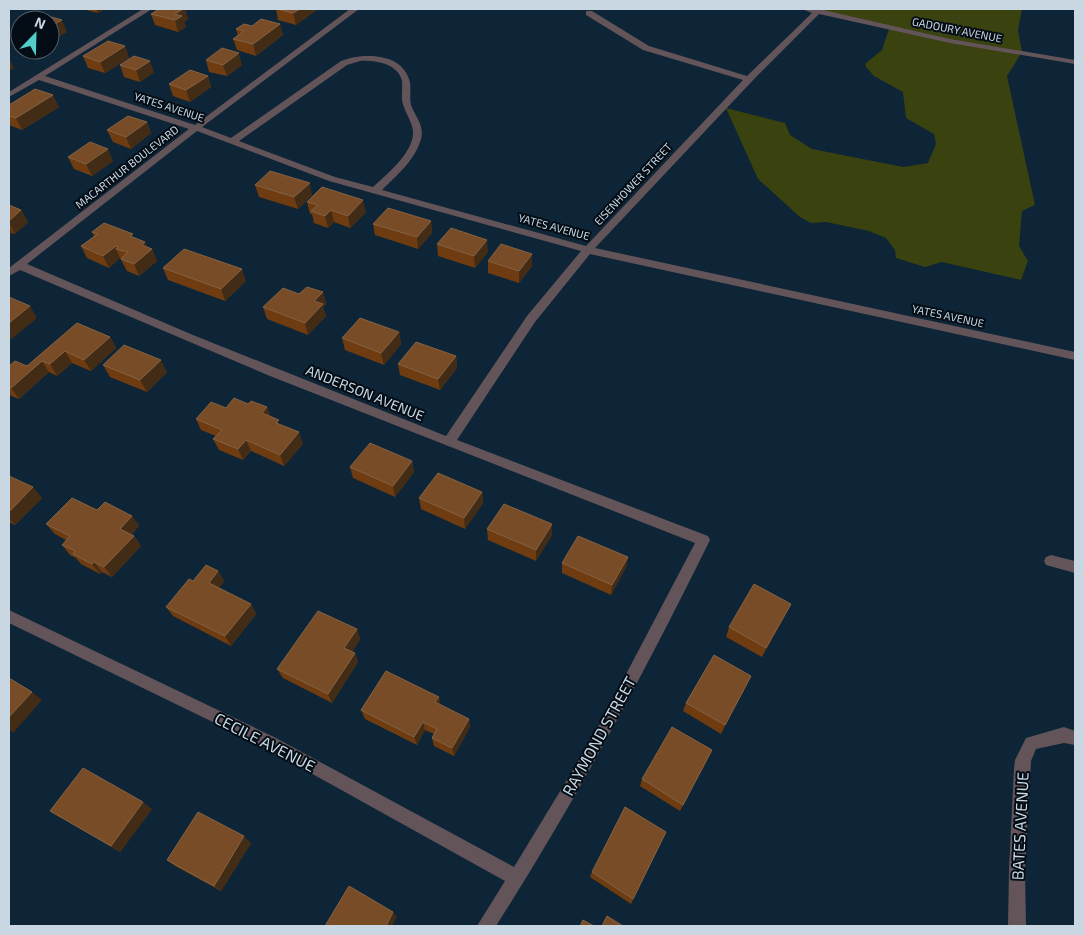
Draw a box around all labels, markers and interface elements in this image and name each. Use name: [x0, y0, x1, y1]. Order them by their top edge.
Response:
north arrow: [10, 10, 60, 60]
text: N: [32, 13, 48, 32]
street label: GADOURY AVENUE: [911, 14, 1003, 45]
street label: YATES AVENUE: [132, 89, 206, 124]
street label: MACARTHUR BOULEVARD: [73, 122, 181, 211]
street label: EISENHOWER STREET: [591, 139, 675, 227]
street label: YATES AVENUE: [517, 211, 591, 242]
street label: YATES AVENUE: [911, 302, 985, 329]
street label: ANDERSON AVENUE: [304, 361, 427, 424]
street label: RAYMOND STREET: [558, 673, 639, 799]
street label: CECILE AVENUE: [212, 708, 319, 775]
street label: BATES AVENUE: [1007, 771, 1032, 881]

